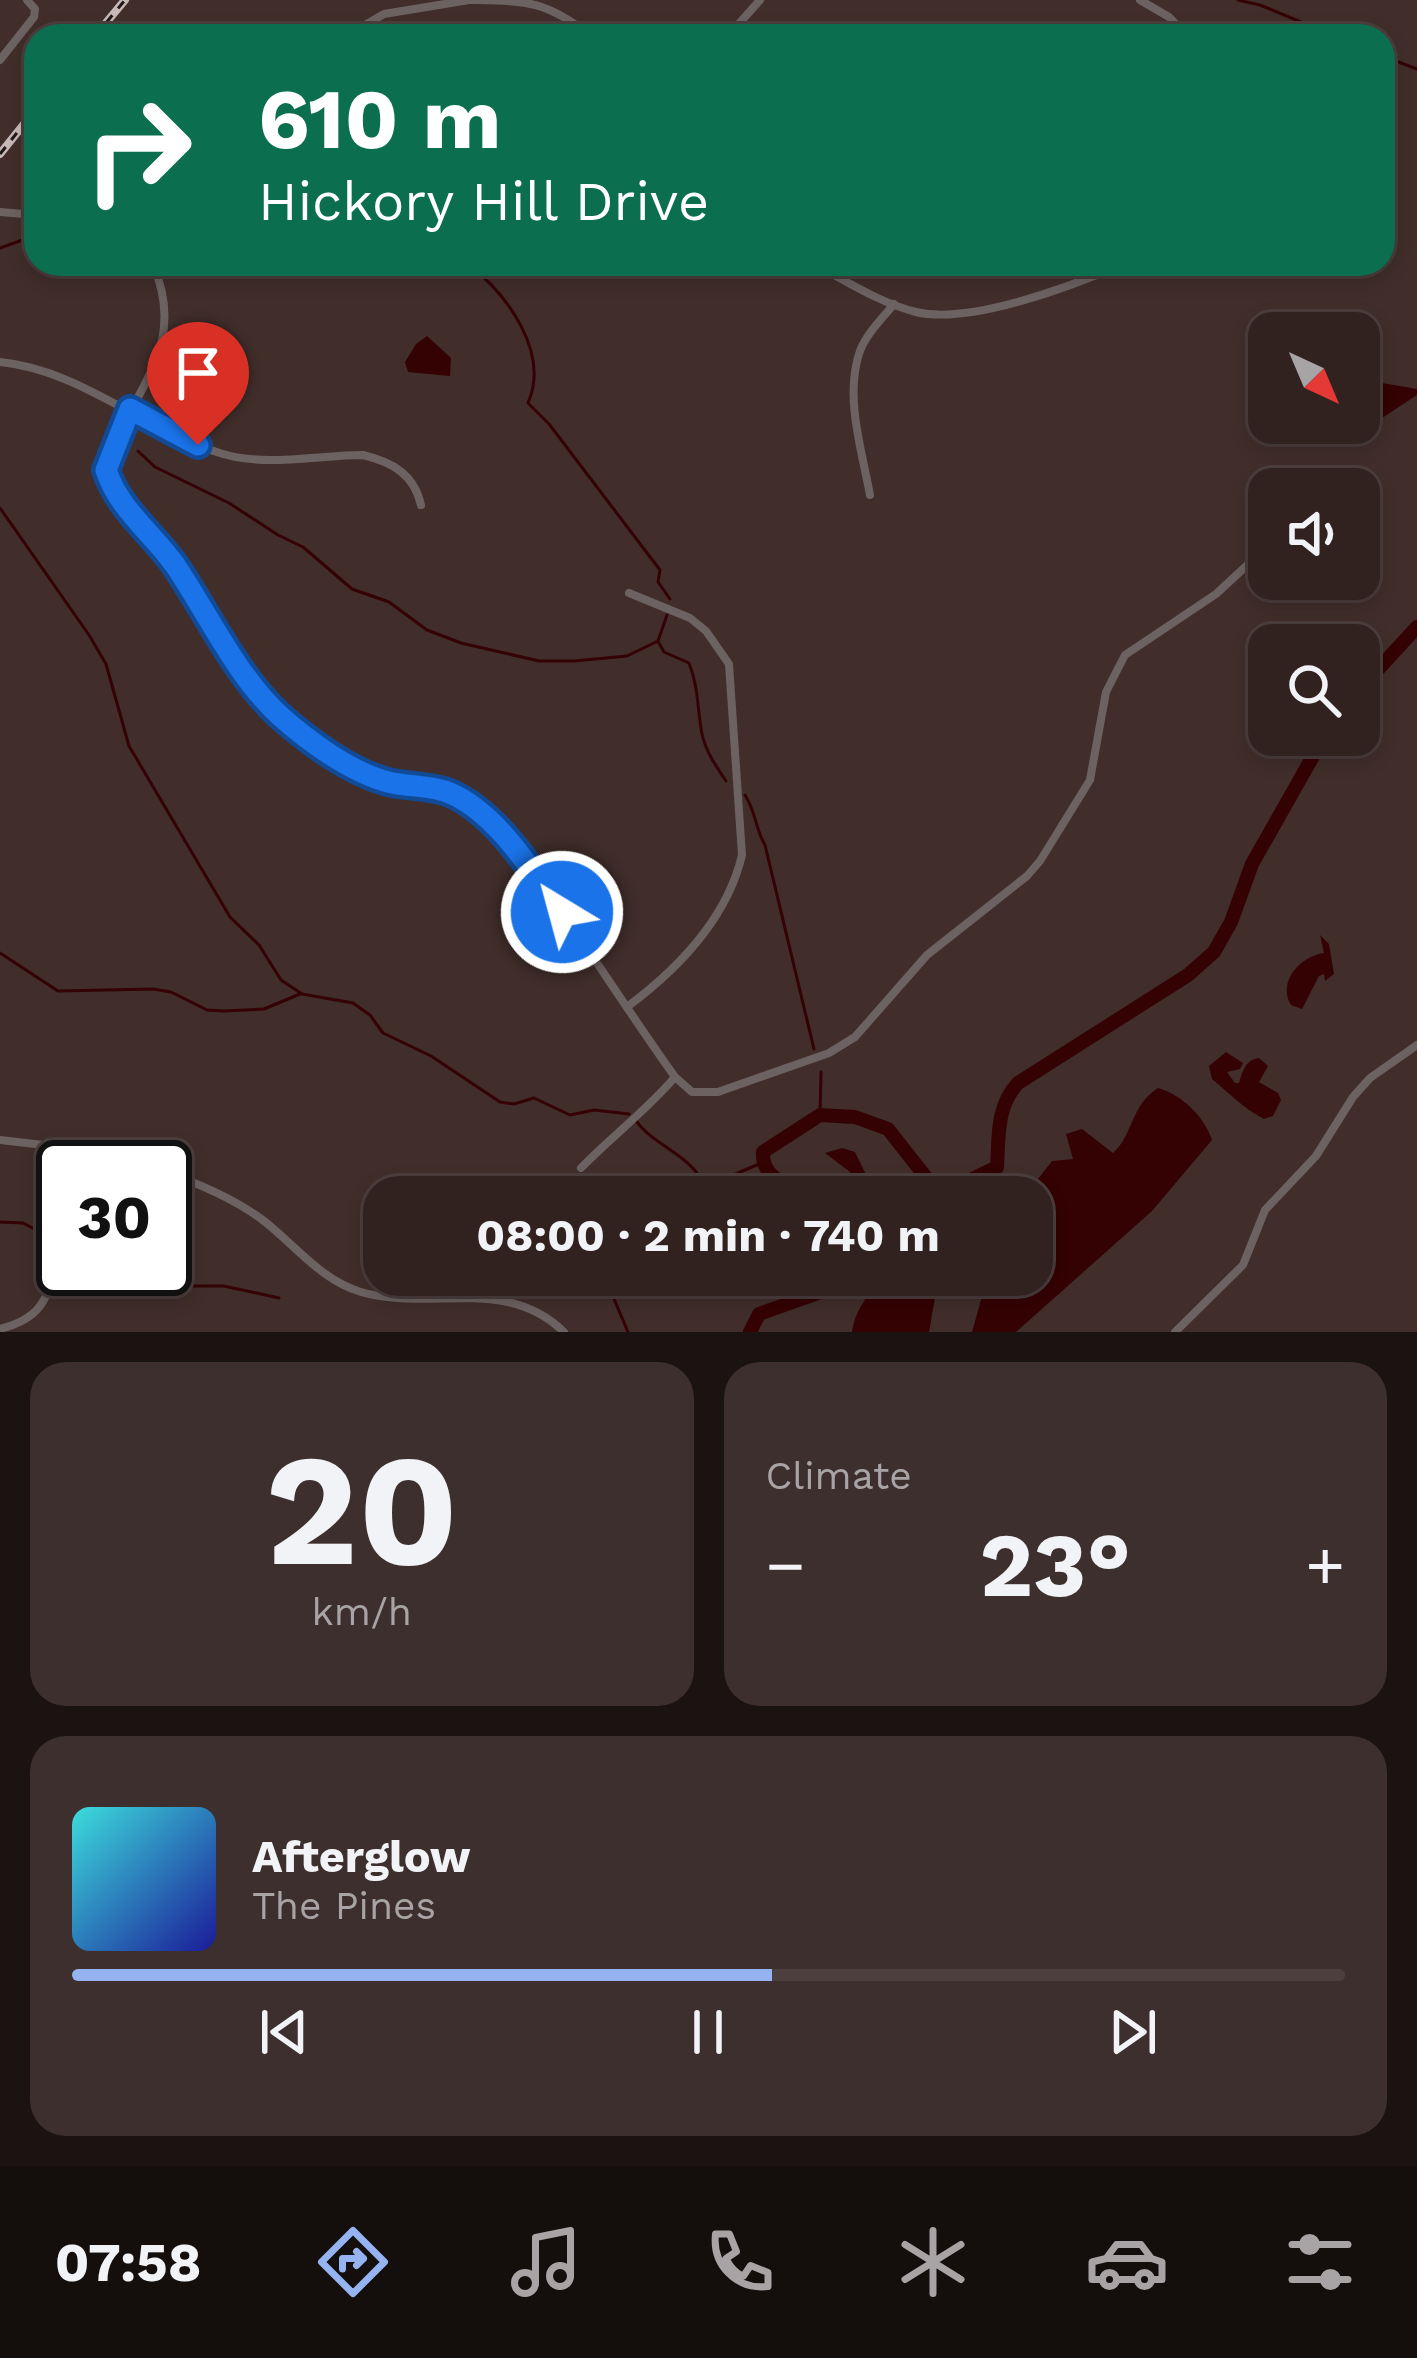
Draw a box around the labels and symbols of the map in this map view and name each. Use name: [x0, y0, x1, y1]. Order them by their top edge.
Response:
north arrow: [1248, 312, 1380, 444]
pin: [147, 322, 249, 445]
position arrow: [499, 849, 625, 975]
speed limit sign: 30: [36, 1140, 192, 1296]

